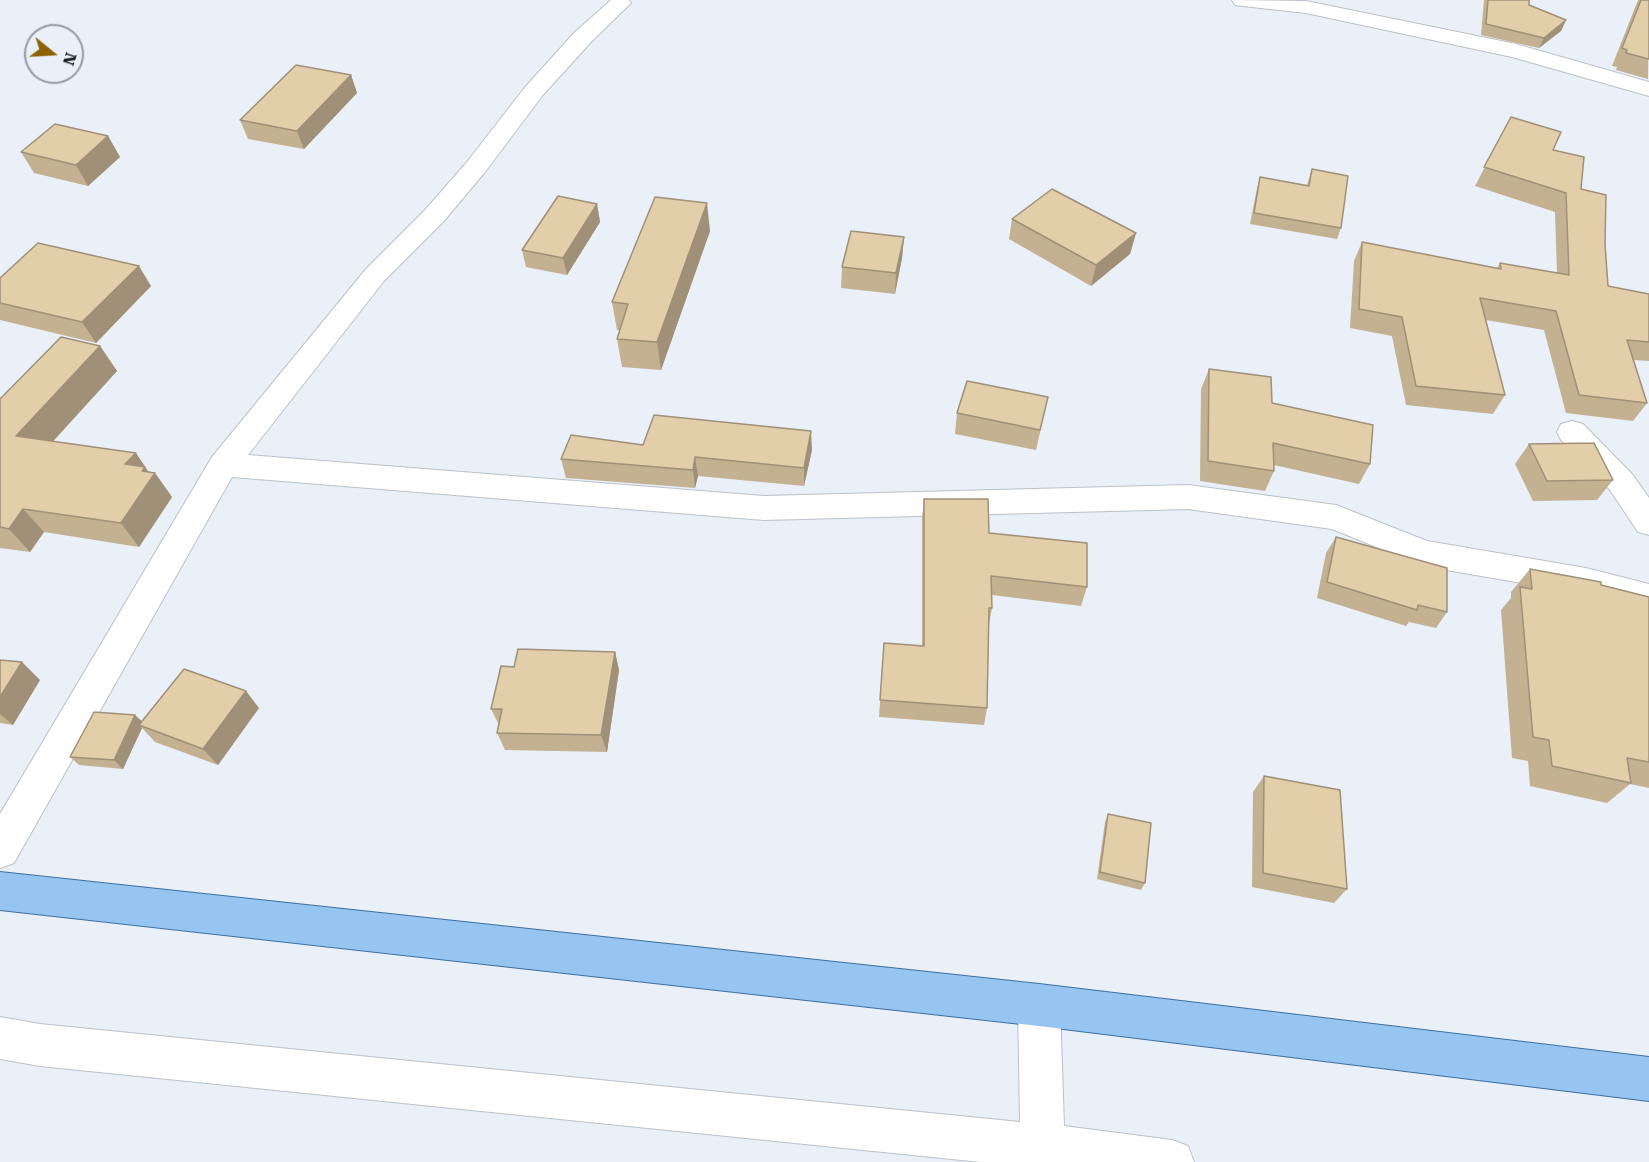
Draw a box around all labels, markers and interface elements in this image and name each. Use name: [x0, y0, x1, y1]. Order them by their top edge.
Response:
north arrow: [24, 24, 84, 84]
text: N: [59, 50, 81, 68]

